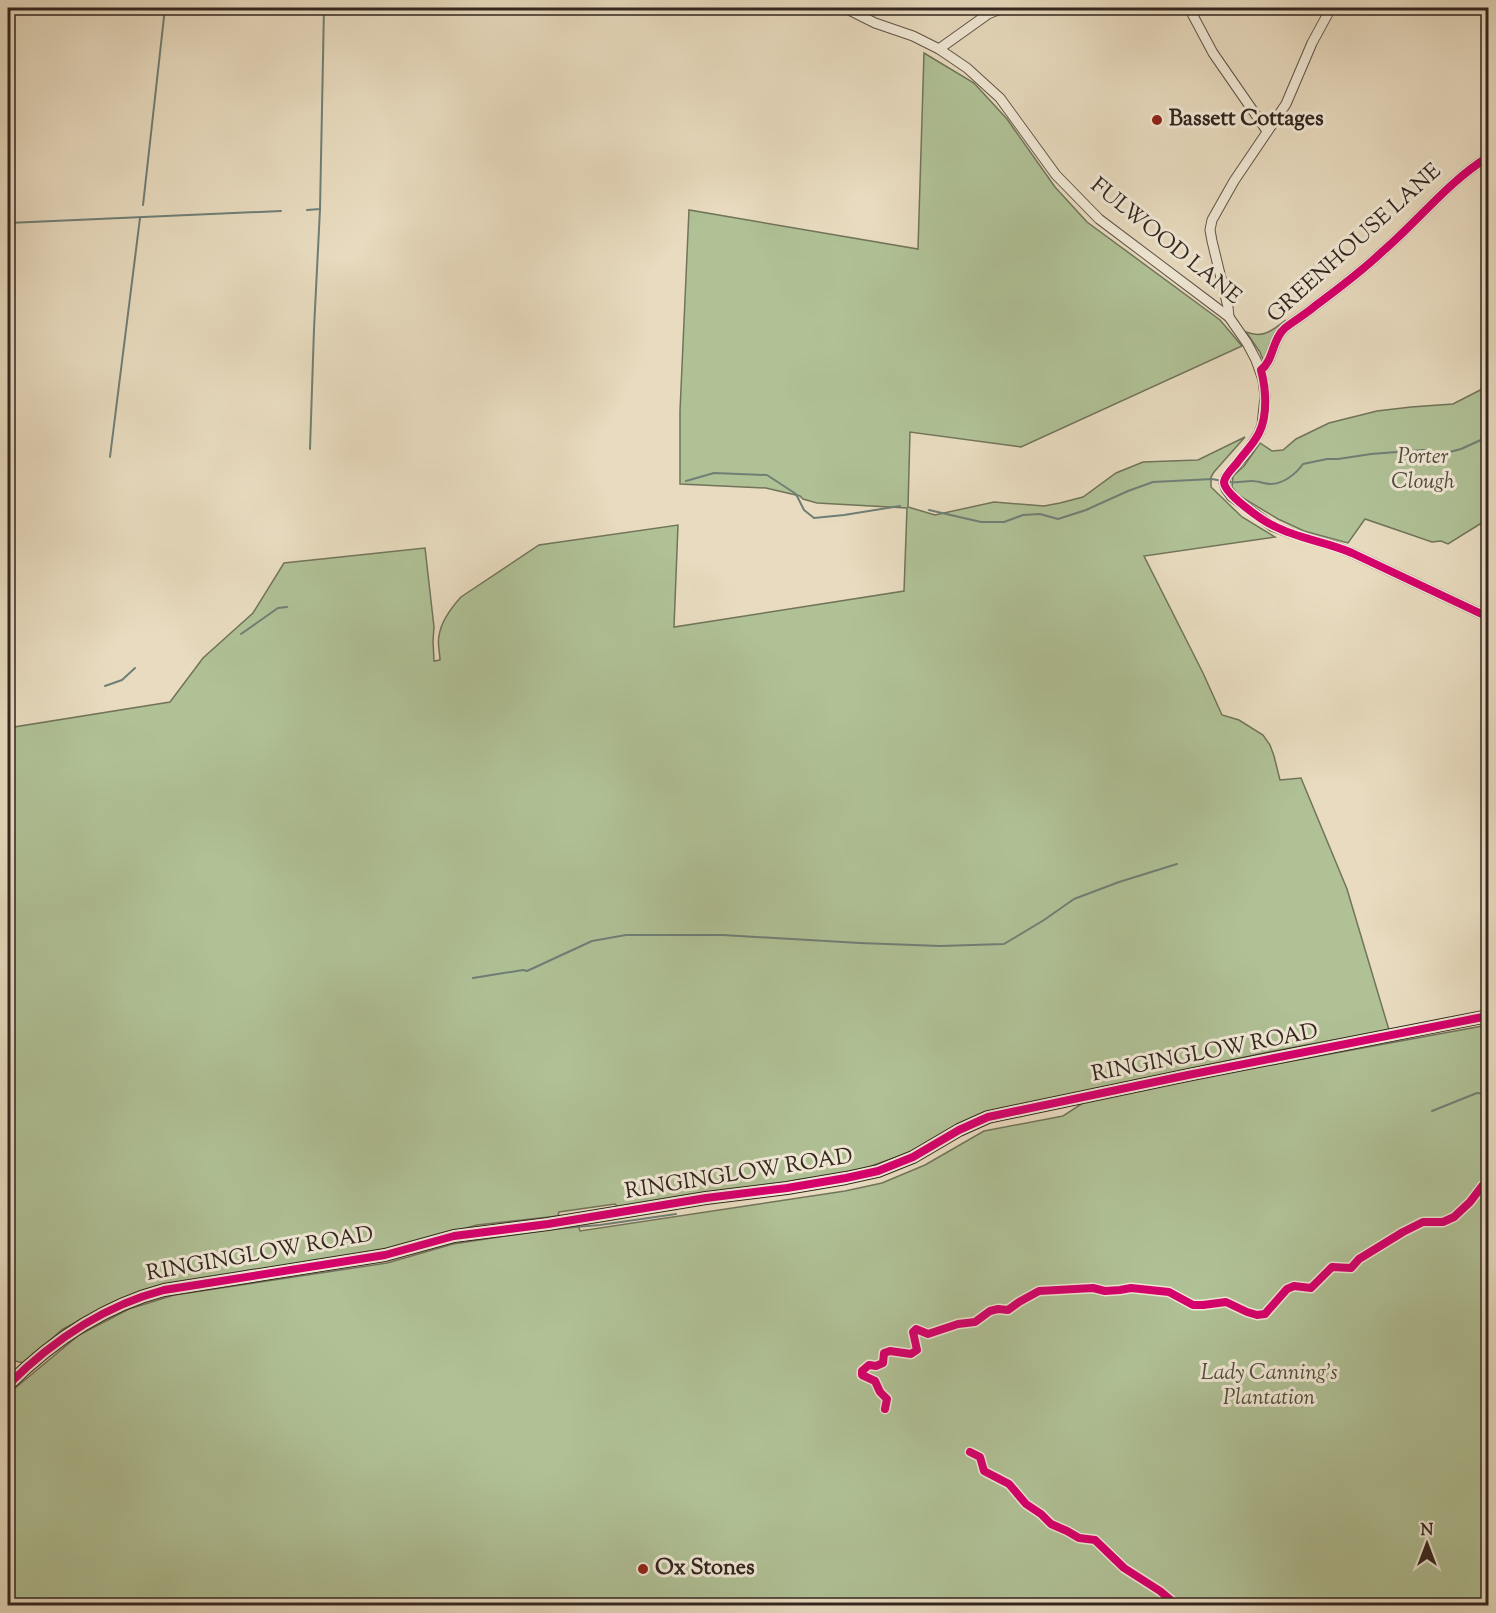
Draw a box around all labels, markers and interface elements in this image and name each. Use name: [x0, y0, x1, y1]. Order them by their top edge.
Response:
place label: Bassett Cottages: [1169, 104, 1324, 136]
marker: Bassett Cottages: [1150, 113, 1164, 127]
street label: GREENHOUSE LANE: [1261, 157, 1449, 331]
street label: FULWOOD LANE: [1083, 171, 1247, 313]
park label: Porter Clough: [1391, 442, 1455, 499]
street label: RINGINGLOW ROAD: [1089, 1016, 1321, 1092]
street label: RINGINGLOW ROAD: [623, 1141, 855, 1209]
street label: RINGINGLOW ROAD: [144, 1219, 376, 1291]
park label: Lady Canning's Plantation: [1200, 1358, 1338, 1415]
north arrow: [1397, 1514, 1457, 1574]
text: N: [1421, 1520, 1434, 1543]
place label: Ox Stones: [655, 1553, 755, 1585]
marker: Ox Stones: [636, 1562, 650, 1576]

